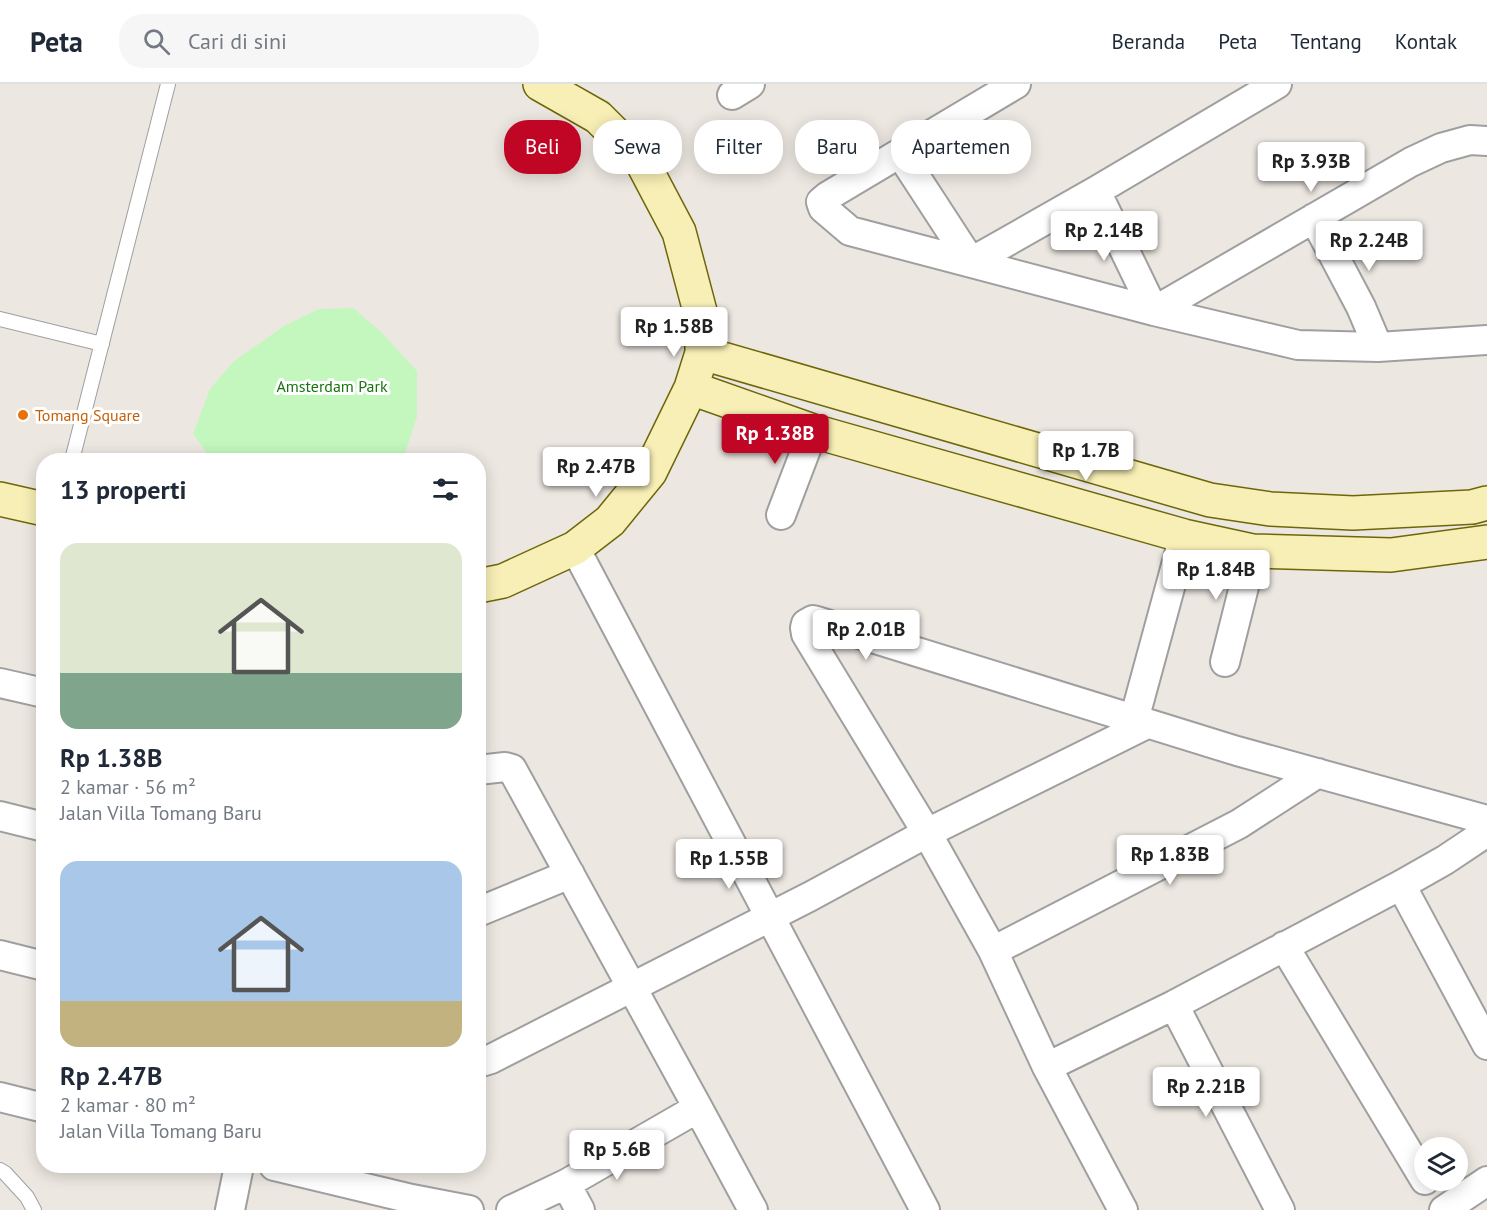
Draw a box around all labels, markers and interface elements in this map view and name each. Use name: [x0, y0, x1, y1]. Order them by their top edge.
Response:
search box: [119, 14, 539, 68]
text: Peta: [30, 23, 83, 60]
icon: search: [140, 25, 173, 58]
text: Cari di sini: [188, 27, 287, 55]
text: Beranda: [1112, 28, 1185, 55]
text: Peta: [1218, 28, 1257, 55]
text: Tentang: [1290, 28, 1362, 55]
text: Kontak: [1395, 28, 1457, 55]
chip: Beli: [504, 120, 581, 174]
chip: Sewa: [593, 120, 682, 174]
chip: Filter: [694, 120, 783, 174]
chip: Baru: [795, 120, 879, 174]
chip: Apartemen: [891, 120, 1031, 174]
pin: Rp 3.93B: [1249, 142, 1373, 193]
text: Rp 3.93B: [1272, 148, 1350, 174]
pin: Rp 2.14B: [1042, 211, 1166, 262]
text: Rp 2.14B: [1065, 217, 1143, 243]
pin: Rp 2.24B: [1307, 221, 1431, 272]
text: Rp 2.24B: [1330, 227, 1408, 253]
pin: Rp 1.58B: [612, 307, 736, 358]
text: Rp 1.58B: [635, 313, 713, 339]
park label: Amsterdam Park: [276, 376, 388, 396]
place label: Tomang Square: [35, 405, 140, 425]
marker: Tomang Square: [16, 408, 30, 422]
pin: Rp 1.38B: [713, 414, 837, 465]
text: Rp 1.38B: [736, 420, 814, 446]
pin: Rp 1.7B: [1031, 431, 1141, 482]
text: Rp 1.7B: [1052, 437, 1120, 463]
pin: Rp 2.47B: [534, 447, 658, 498]
text: Rp 2.47B: [557, 453, 635, 479]
text: 13 properti: [60, 473, 186, 506]
icon: filters: [429, 473, 462, 506]
pin: Rp 1.84B: [1154, 550, 1278, 601]
text: Rp 1.84B: [1177, 556, 1255, 582]
icon: home: [207, 582, 315, 690]
pin: Rp 2.01B: [804, 610, 928, 661]
text: Rp 2.01B: [827, 616, 905, 642]
text: Rp 1.38B: [60, 741, 162, 774]
text: 2 kamar · 56 m²: [60, 774, 196, 800]
text: Jalan Villa Tomang Baru: [60, 800, 262, 826]
pin: Rp 1.83B: [1108, 835, 1232, 886]
pin: Rp 1.55B: [667, 839, 791, 890]
text: Rp 1.83B: [1131, 841, 1209, 867]
text: Rp 1.55B: [690, 845, 768, 871]
icon: home: [207, 900, 315, 1008]
text: Rp 2.47B: [60, 1059, 162, 1092]
pin: Rp 2.21B: [1144, 1067, 1268, 1118]
text: Rp 2.21B: [1167, 1073, 1245, 1099]
text: 2 kamar · 80 m²: [60, 1092, 196, 1118]
text: Jalan Villa Tomang Baru: [60, 1118, 262, 1144]
pin: Rp 5.6B: [562, 1130, 672, 1181]
text: Rp 5.6B: [583, 1136, 651, 1162]
map controls: [1414, 1137, 1468, 1191]
button: layers: [1414, 1137, 1468, 1191]

